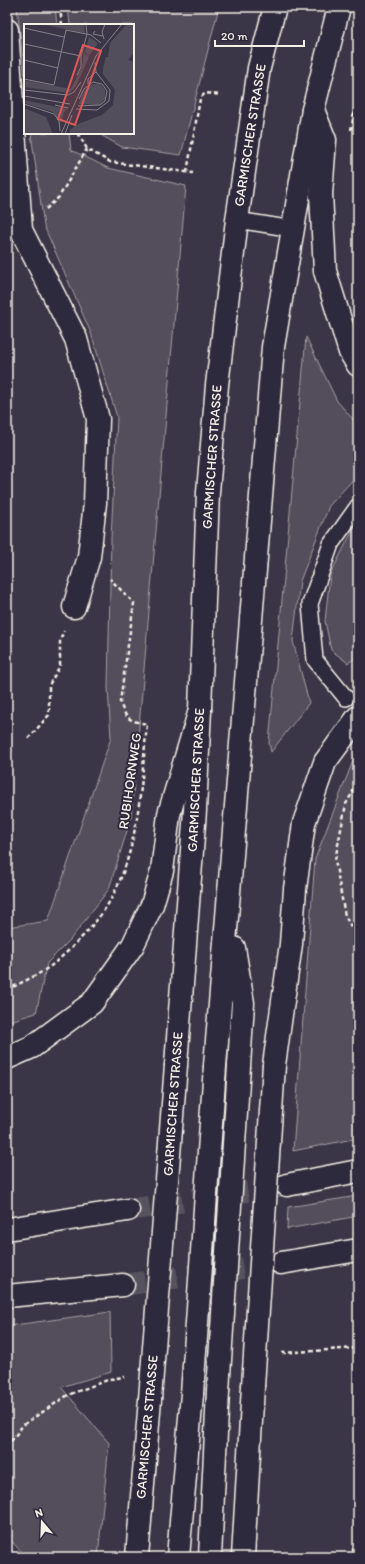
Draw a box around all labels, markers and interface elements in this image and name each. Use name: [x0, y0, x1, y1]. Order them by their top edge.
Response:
scale bar: [215, 22, 304, 48]
inset map: [24, 24, 134, 134]
text: 20 m: [221, 29, 248, 43]
street label: GARMISCHER STRASSE: [230, 62, 270, 208]
street label: GARMISCHER STRASSE: [198, 384, 226, 530]
street label: GARMISCHER STRASSE: [184, 707, 208, 853]
street label: RUBIHORNWEG: [115, 732, 145, 830]
street label: GARMISCHER STRASSE: [159, 1031, 187, 1177]
street label: GARMISCHER STRASSE: [132, 1354, 162, 1500]
north arrow: [22, 1502, 62, 1542]
text: N: [33, 1506, 45, 1520]

